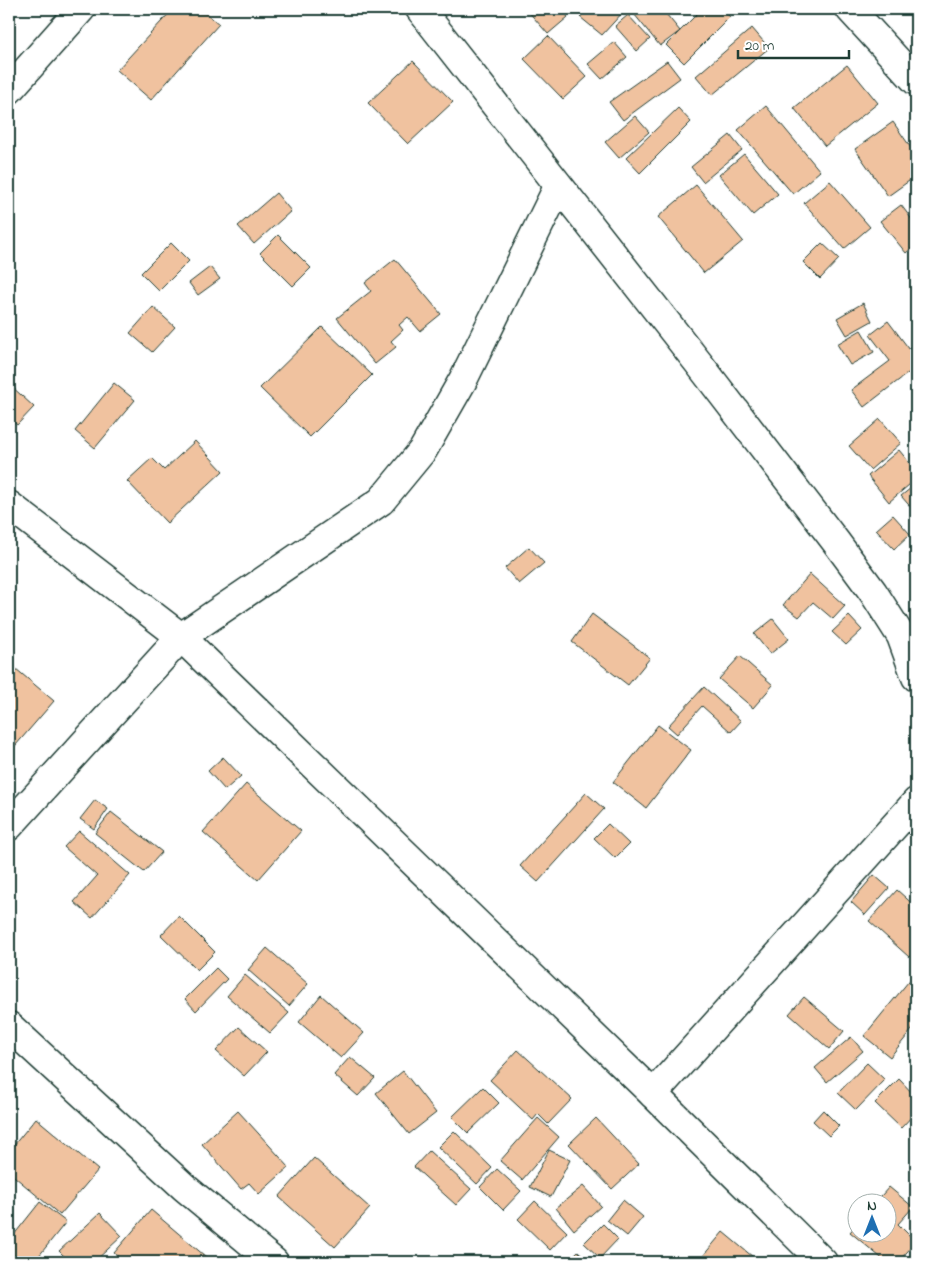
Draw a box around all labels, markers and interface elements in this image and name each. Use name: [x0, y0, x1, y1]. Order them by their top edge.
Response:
scale bar: [738, 28, 849, 60]
text: 20 m: [745, 35, 775, 57]
north arrow: [848, 1194, 898, 1244]
text: N: [867, 1196, 877, 1217]

